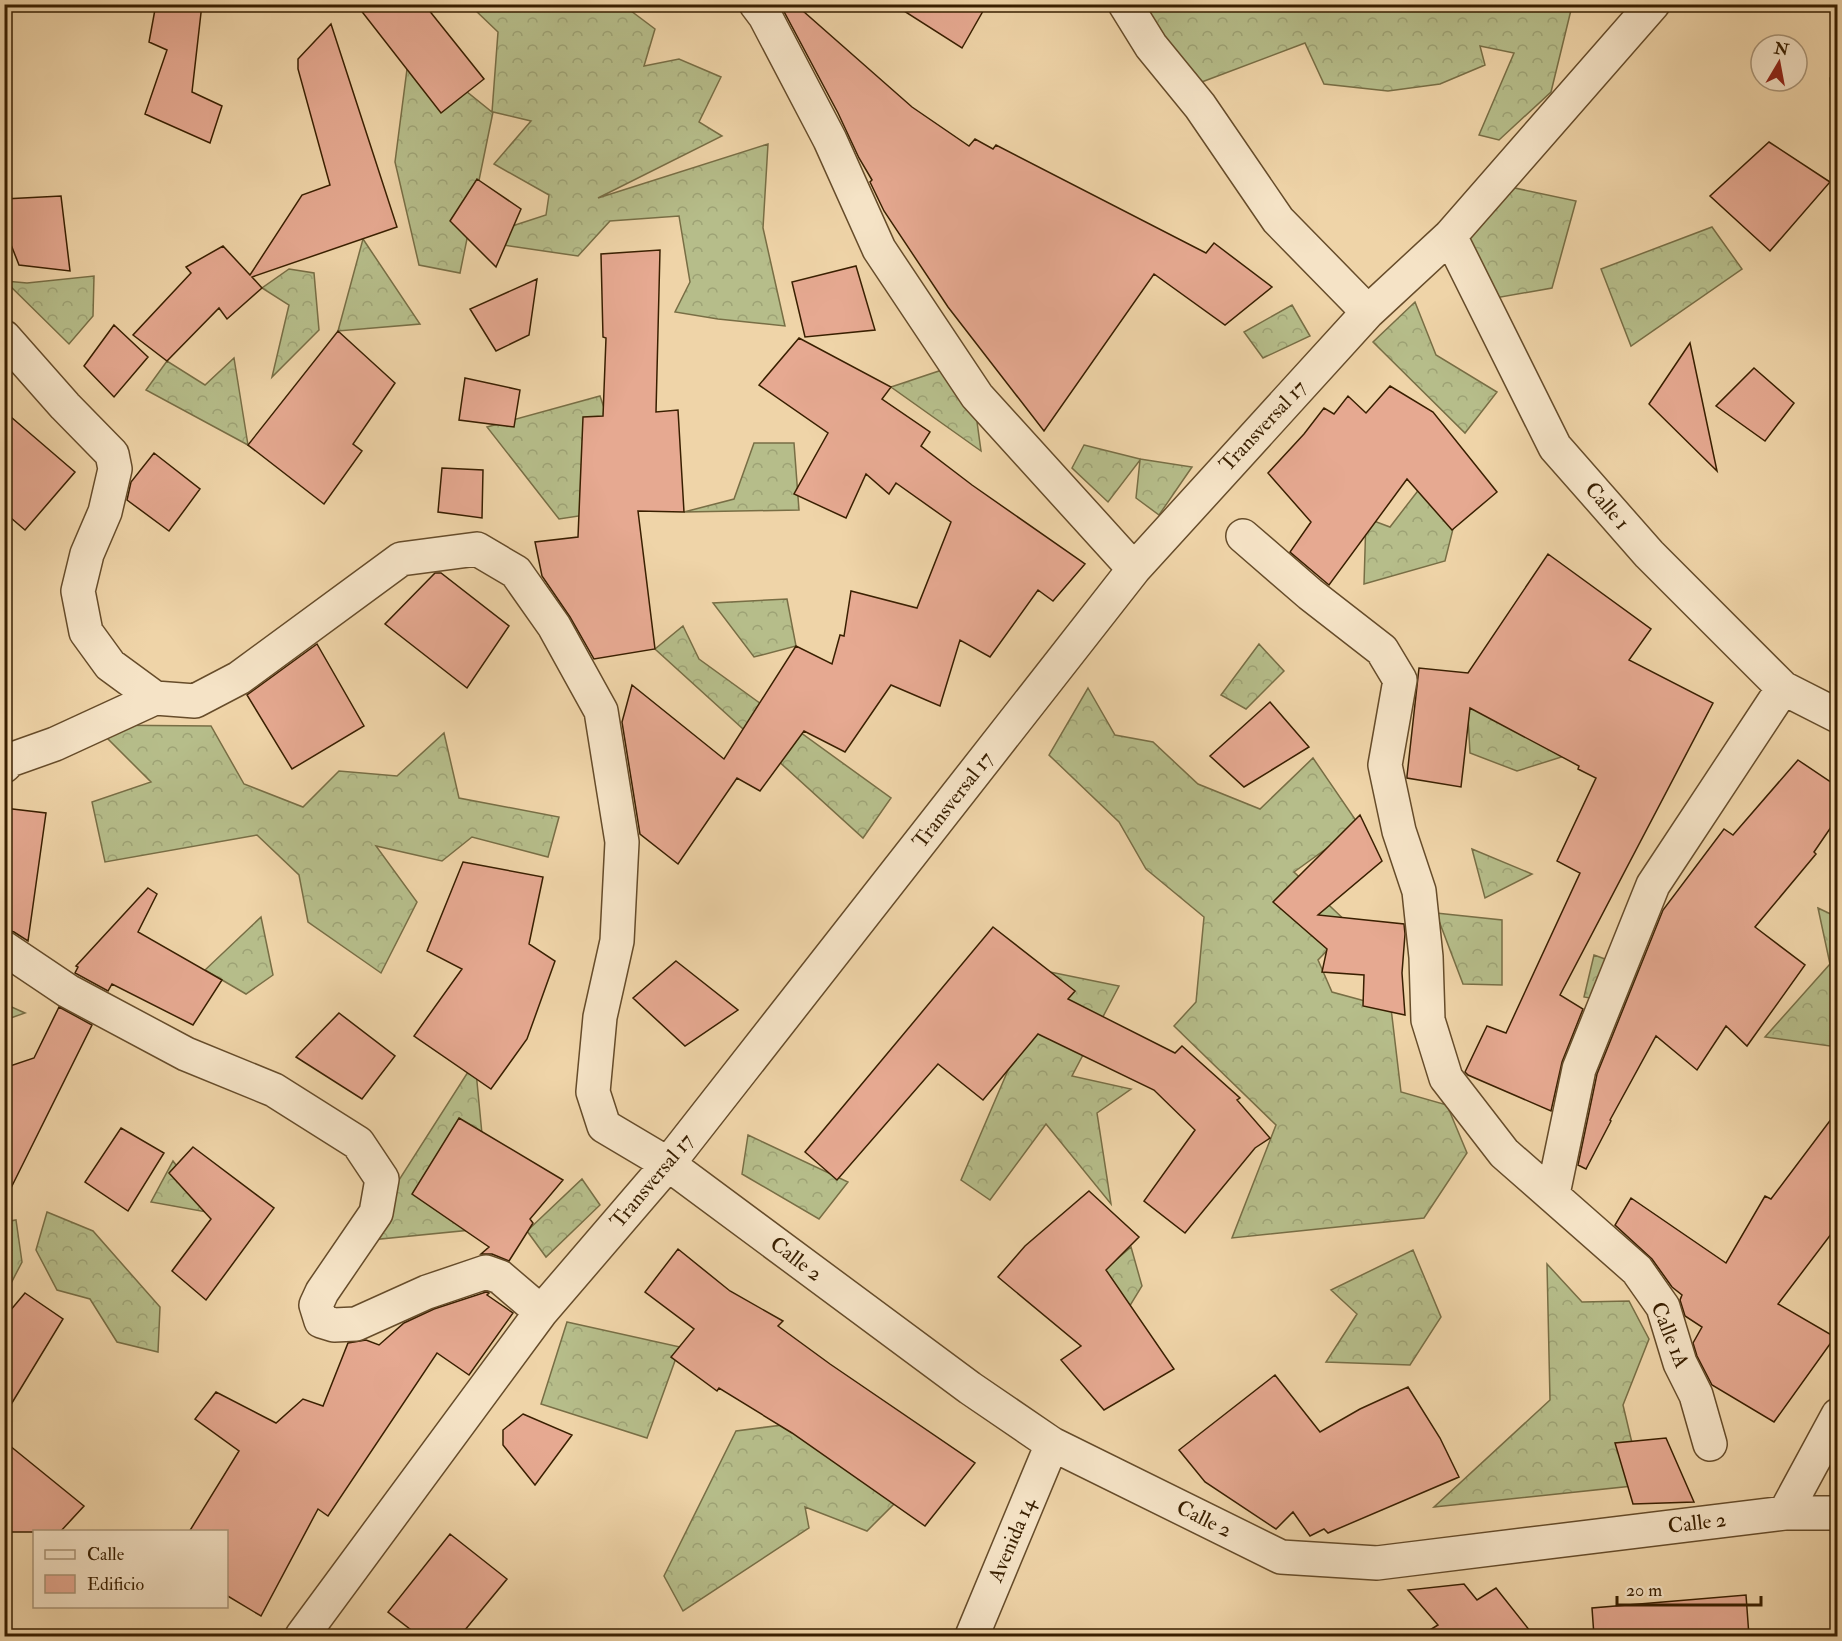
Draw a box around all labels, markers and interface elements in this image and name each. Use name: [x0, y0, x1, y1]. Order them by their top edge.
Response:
north arrow: [1749, 33, 1809, 93]
text: N: [1772, 38, 1791, 60]
street label: Transversal 17: [1214, 374, 1313, 478]
street label: Calle 1: [1579, 476, 1635, 536]
street label: Transversal 17: [907, 746, 1000, 854]
street label: Transversal 17: [604, 1128, 700, 1234]
street label: Calle 2: [765, 1231, 827, 1287]
street label: Calle 1A: [1645, 1298, 1695, 1372]
street label: Avenida 14: [982, 1492, 1042, 1587]
street label: Calle 2: [1172, 1494, 1236, 1544]
street label: Calle 2: [1666, 1506, 1728, 1540]
legend: [33, 1530, 228, 1608]
text: Calle: [87, 1543, 125, 1566]
scale bar: [1617, 1569, 1761, 1607]
text: Edificio: [87, 1573, 144, 1596]
text: 20 m: [1626, 1579, 1662, 1602]

